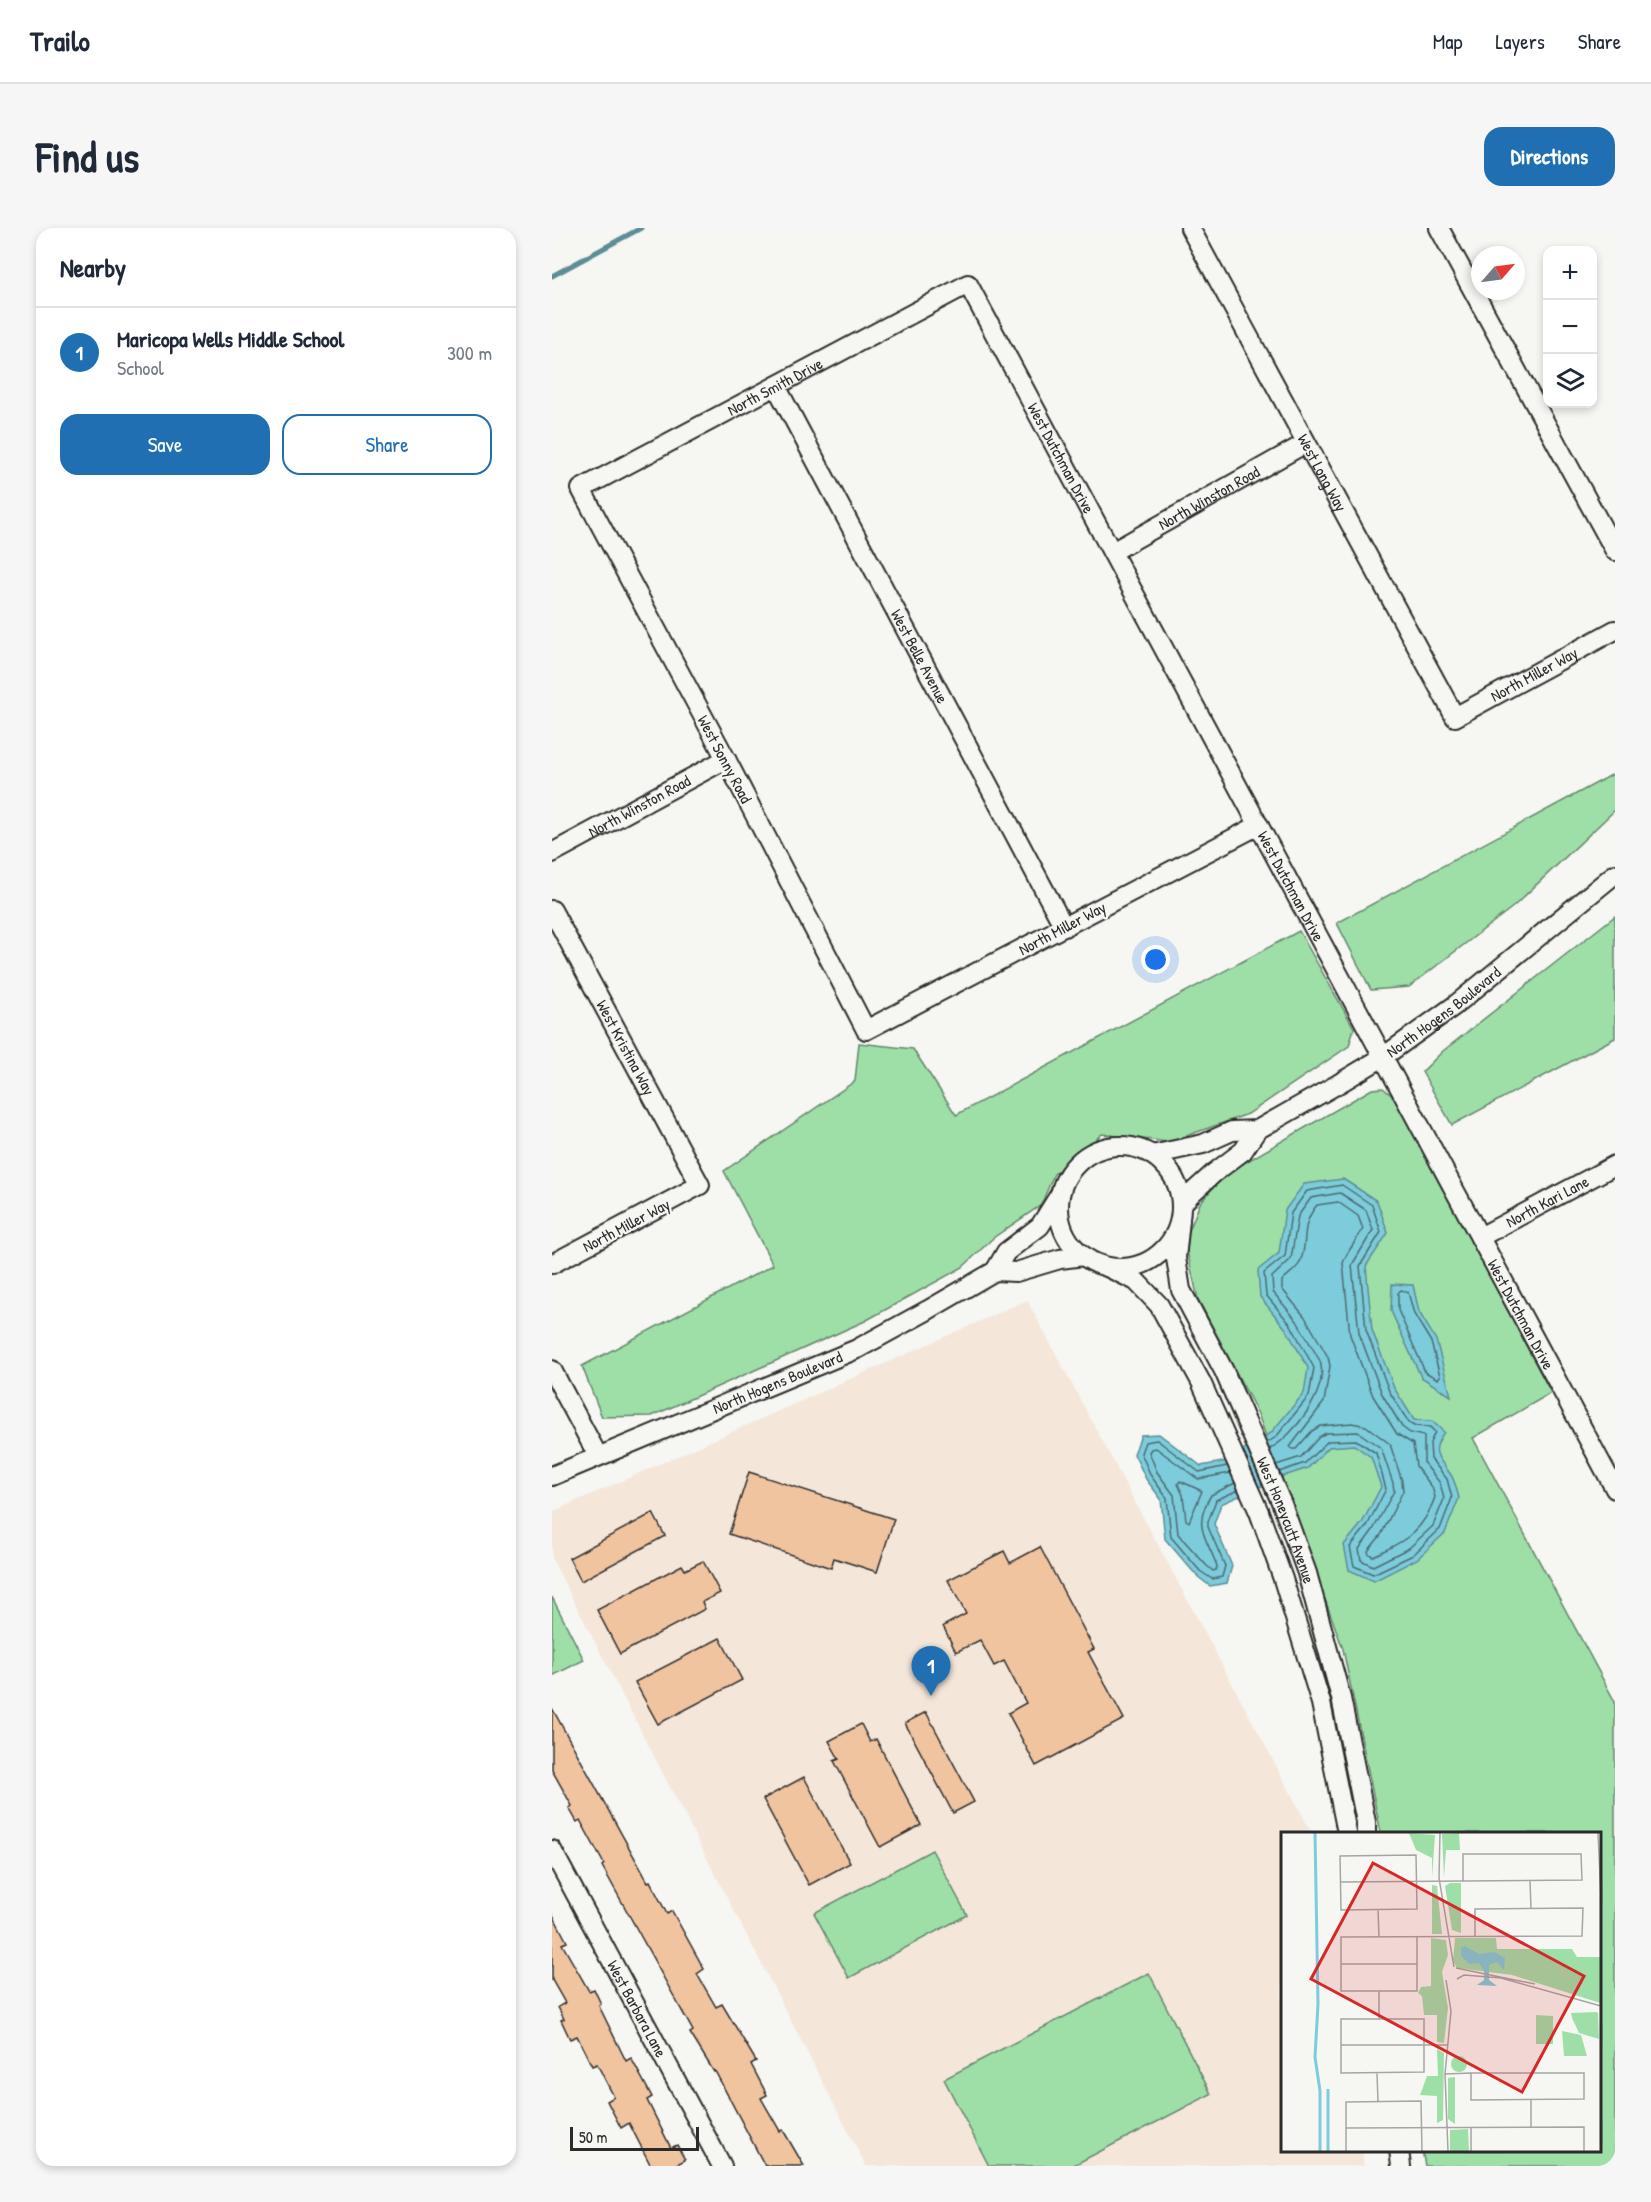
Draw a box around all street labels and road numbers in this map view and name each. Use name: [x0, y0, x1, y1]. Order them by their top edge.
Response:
street label: North Smith Drive: [723, 352, 827, 421]
street label: West Dutchman Drive: [1023, 399, 1100, 517]
street label: West Long Way: [1293, 430, 1352, 515]
street label: North Winston Road: [1154, 460, 1263, 535]
street label: West Belle Avenue: [886, 605, 954, 708]
street label: North Miller Way: [1486, 641, 1582, 707]
street label: West Sonny Road: [693, 711, 757, 807]
street label: North Winston Road: [584, 769, 694, 842]
street label: West Dutchman Drive: [1253, 827, 1330, 946]
street label: North Miller Way: [1014, 896, 1110, 960]
street label: North Hogens Boulevard: [1382, 961, 1505, 1062]
street label: West Kristina Way: [591, 996, 661, 1099]
street label: North Kari Lane: [1502, 1170, 1593, 1232]
street label: North Miller Way: [578, 1193, 674, 1257]
street label: West Dutchman Drive: [1483, 1255, 1560, 1374]
street label: North Hogens Boulevard: [709, 1345, 845, 1419]
street label: West Honeycutt Avenue: [1252, 1453, 1320, 1586]
street label: West Barbara Lane: [602, 1956, 673, 2061]

